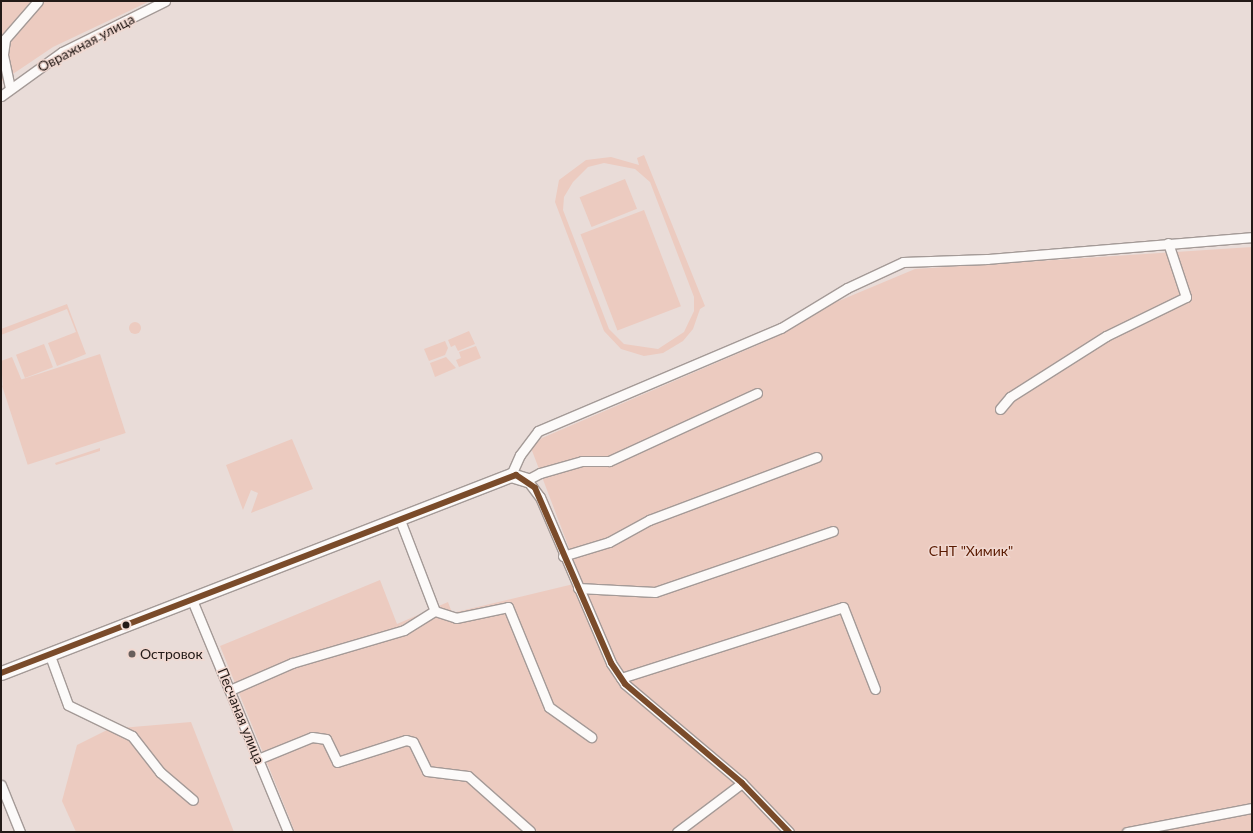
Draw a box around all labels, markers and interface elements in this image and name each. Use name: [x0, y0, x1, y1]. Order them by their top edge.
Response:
street label: Овражная улица: [35, 10, 137, 76]
park label: СНТ "Химик": [929, 543, 1013, 559]
unlabelled marker: [121, 620, 131, 630]
place label: Островок: [140, 646, 203, 662]
marker: Островок: [127, 649, 137, 659]
street label: Песчаная улица: [214, 666, 268, 766]

